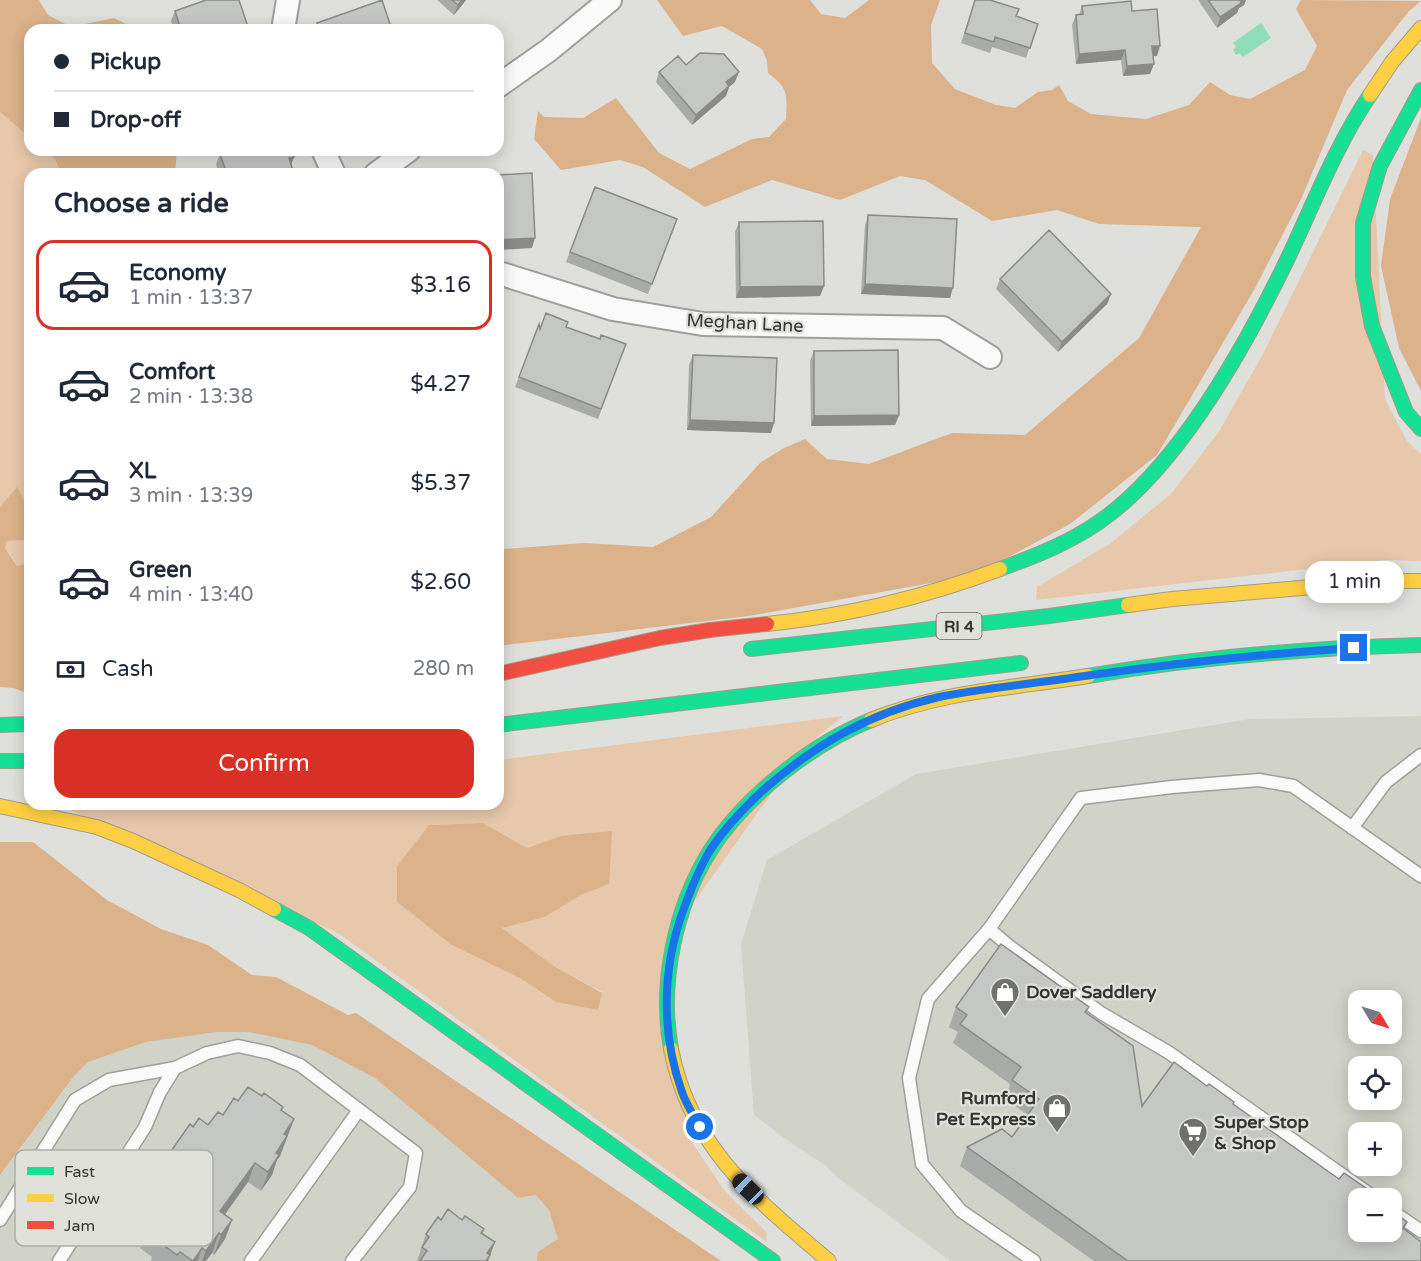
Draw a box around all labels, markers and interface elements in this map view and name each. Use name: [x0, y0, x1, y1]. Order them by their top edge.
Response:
text: Pickup: [90, 49, 161, 75]
text: Drop-off: [90, 107, 181, 133]
text: Choose a ride: [54, 187, 229, 220]
icon: car: [57, 258, 111, 312]
text: Economy: [129, 260, 226, 286]
text: $3.16: [410, 272, 471, 298]
text: 1 min · 13:37: [129, 286, 253, 310]
street label: Meghan Lane: [686, 309, 804, 337]
icon: car: [57, 357, 111, 411]
text: Comfort: [129, 359, 215, 385]
text: $4.27: [410, 371, 471, 397]
text: 2 min · 13:38: [129, 385, 253, 409]
icon: car: [57, 456, 111, 510]
text: XL: [129, 458, 156, 484]
text: $5.37: [410, 470, 471, 496]
text: 3 min · 13:39: [129, 484, 253, 508]
icon: car: [57, 555, 111, 609]
text: Green: [129, 557, 192, 583]
callout: 1 min: [1304, 561, 1404, 603]
text: $2.60: [410, 569, 471, 595]
text: 1 min: [1328, 570, 1381, 594]
text: 4 min · 13:40: [129, 583, 253, 607]
road number: RI 4: [936, 613, 982, 639]
route end: [1340, 634, 1367, 661]
icon: cash: [54, 653, 87, 686]
text: Cash: [102, 656, 154, 682]
text: 280 m: [413, 657, 474, 681]
button: Confirm: [54, 729, 474, 798]
shop icon: Dover Saddlery: [989, 976, 1021, 1018]
place label: Dover Saddlery: [1026, 981, 1157, 1003]
north arrow: [1348, 990, 1402, 1044]
map controls: [1348, 990, 1402, 1242]
button: locate: [1348, 1056, 1402, 1110]
place label: Rumford Pet Express: [936, 1087, 1036, 1130]
shop icon: Rumford Pet Express: [1041, 1092, 1073, 1134]
place label: Super Stop & Shop: [1214, 1111, 1309, 1154]
route start: [686, 1113, 713, 1140]
supermarket icon: Super Stop & Shop: [1177, 1116, 1209, 1158]
button: +: [1348, 1122, 1402, 1176]
legend: [15, 1150, 213, 1246]
text: Fast: [64, 1162, 95, 1182]
car: [729, 1170, 767, 1208]
button: −: [1348, 1188, 1402, 1242]
text: Slow: [64, 1189, 100, 1209]
text: Jam: [64, 1216, 95, 1236]

